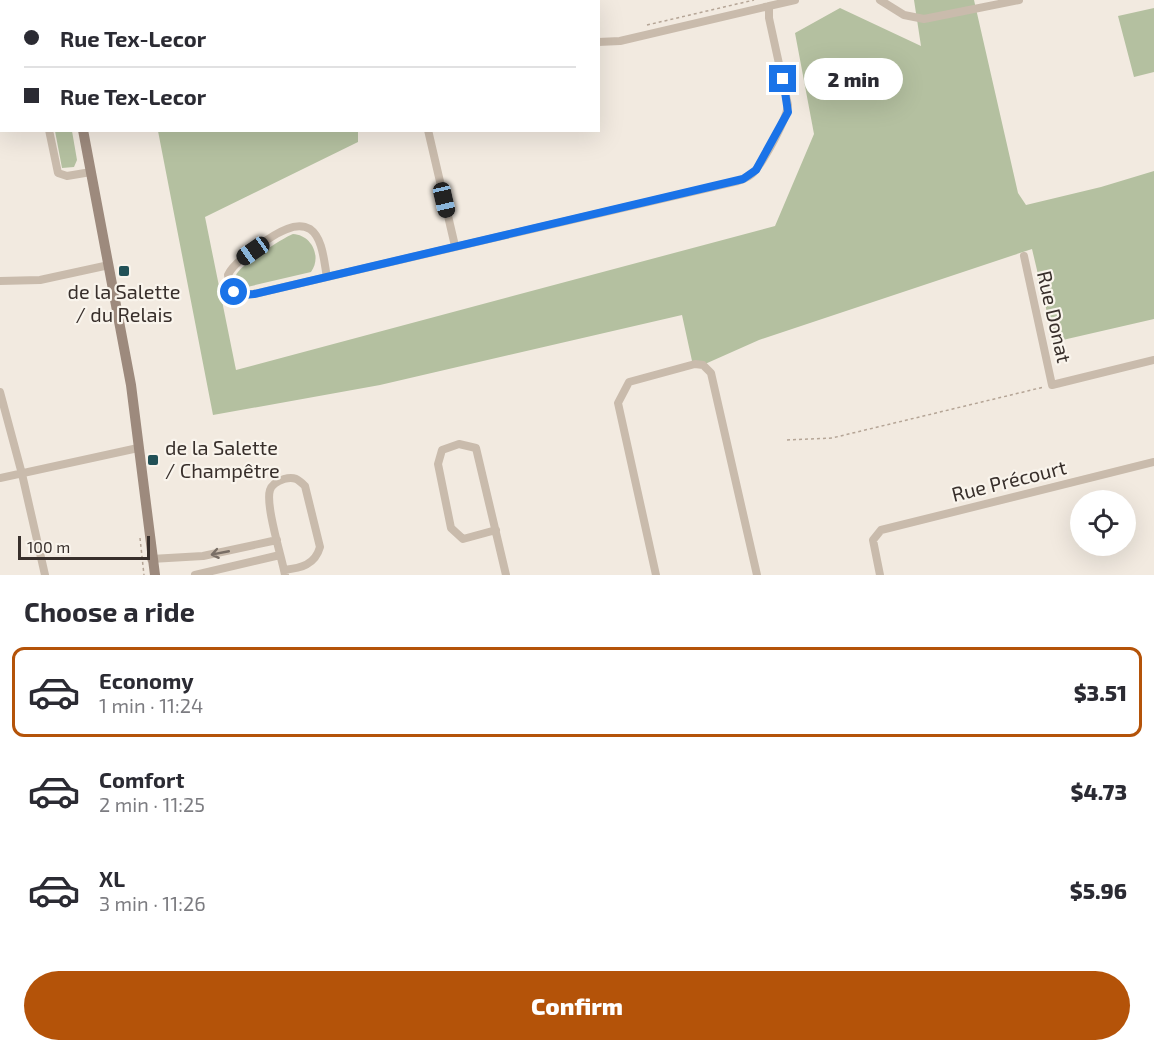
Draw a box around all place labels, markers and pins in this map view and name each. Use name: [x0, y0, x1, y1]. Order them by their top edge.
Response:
marker: de la Salette / du Relais: [117, 264, 131, 278]
place label: de la Salette / du Relais: [68, 279, 180, 326]
place label: de la Salette / Champêtre: [165, 435, 280, 482]
marker: de la Salette / Champêtre: [146, 453, 160, 467]

